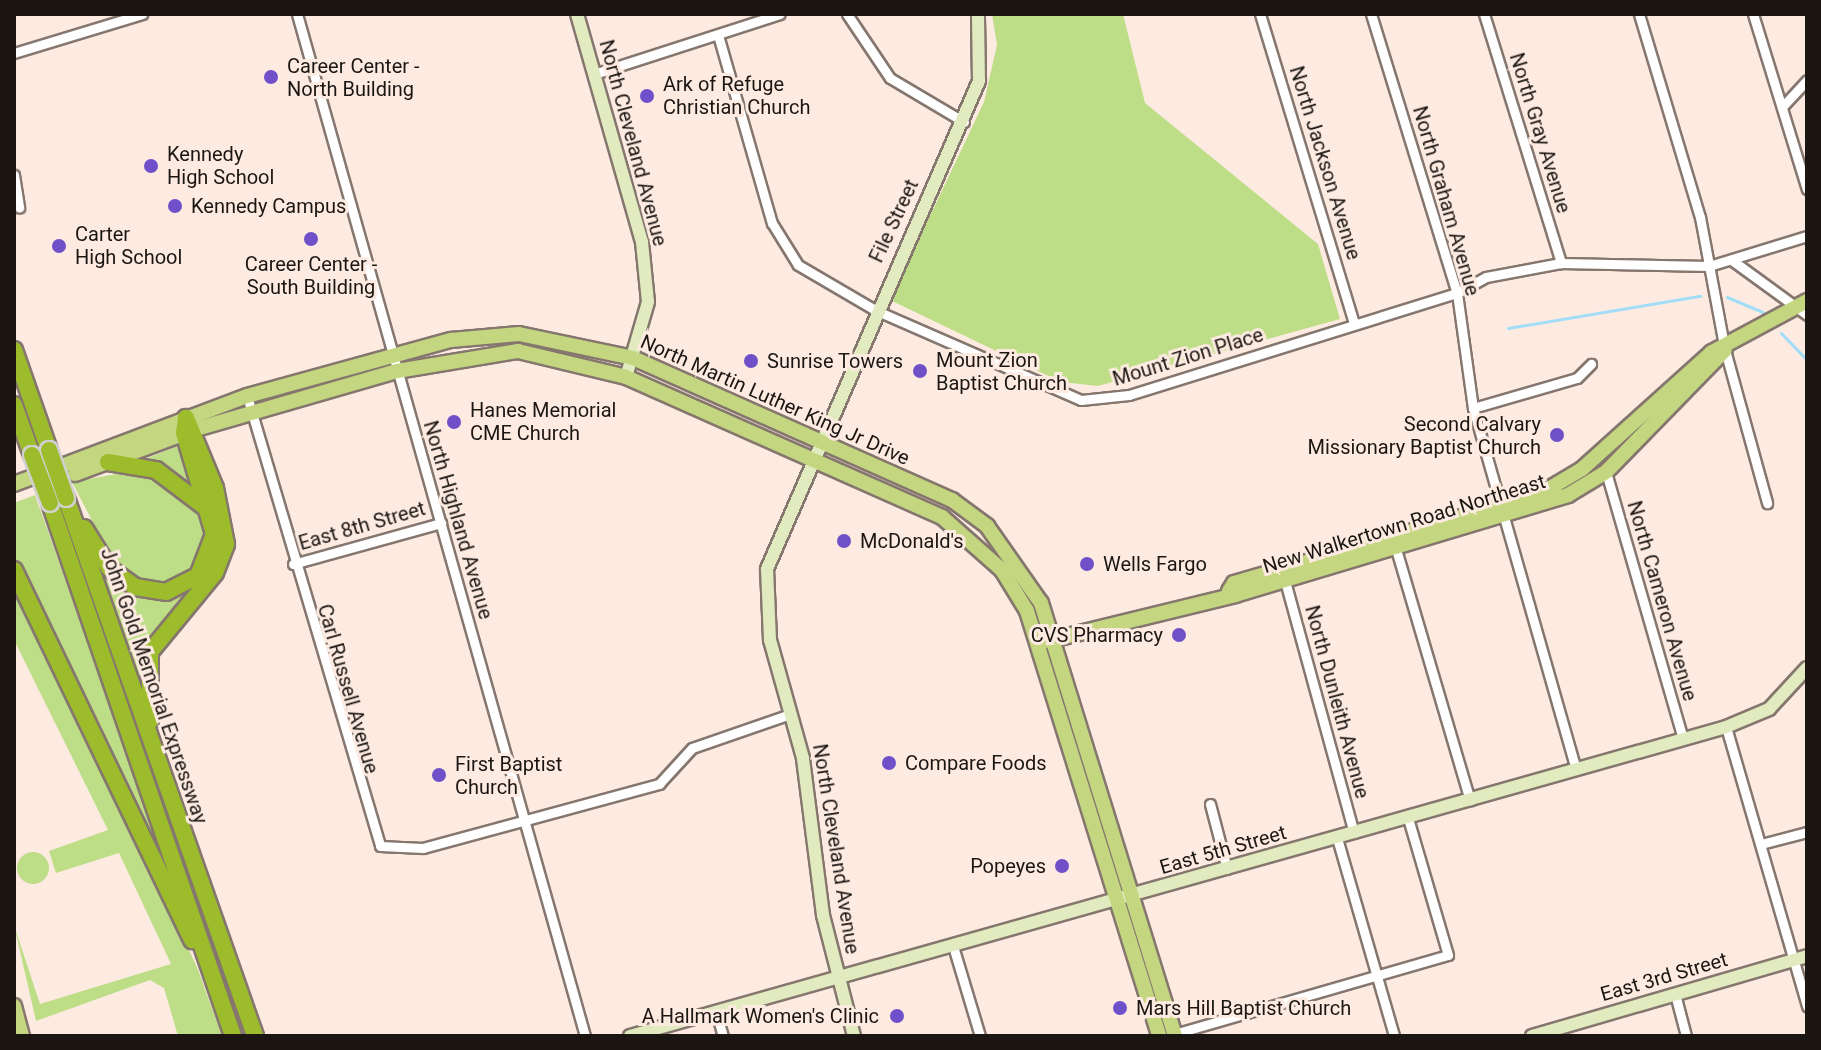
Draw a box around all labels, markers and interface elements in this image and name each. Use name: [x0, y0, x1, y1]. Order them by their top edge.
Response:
street label: North Cleveland Avenue: [594, 37, 672, 249]
street label: North Gray Avenue: [1504, 50, 1576, 216]
place label: Career Center - North Building: [287, 54, 420, 101]
street label: North Jackson Avenue: [1284, 63, 1366, 263]
marker: Career Center - North Building: [262, 68, 280, 86]
place label: Ark of Refuge Christian Church: [663, 72, 810, 119]
marker: Ark of Refuge Christian Church: [638, 87, 656, 105]
street label: North Graham Avenue: [1407, 103, 1485, 299]
place label: Kennedy High School: [167, 142, 274, 189]
marker: Kennedy High School: [142, 157, 160, 175]
street label: File Street: [864, 176, 924, 266]
place label: Kennedy Campus: [191, 194, 346, 218]
marker: Kennedy Campus: [166, 197, 184, 215]
place label: Carter High School: [75, 222, 182, 269]
marker: Career Center - South Building: [302, 230, 320, 248]
marker: Carter High School: [50, 237, 68, 255]
place label: Career Center - South Building: [245, 252, 377, 299]
street label: Mount Zion Place: [1110, 323, 1266, 391]
street label: North Martin Luther King Jr Drive: [637, 330, 913, 470]
place label: Mount Zion Baptist Church: [936, 348, 1067, 395]
place label: Sunrise Towers: [767, 349, 904, 373]
marker: Sunrise Towers: [742, 352, 760, 370]
marker: Mount Zion Baptist Church: [911, 362, 929, 380]
place label: Hanes Memorial CME Church: [470, 398, 616, 445]
place label: Second Calvary Missionary Baptist Church: [1308, 412, 1541, 459]
marker: Hanes Memorial CME Church: [445, 413, 463, 431]
street label: North Highland Avenue: [418, 418, 498, 622]
marker: Second Calvary Missionary Baptist Church: [1548, 426, 1566, 444]
street label: New Walkertown Road Northeast: [1260, 469, 1548, 579]
street label: East 8th Street: [296, 496, 428, 556]
street label: North Cameron Avenue: [1622, 498, 1702, 704]
place label: McDonald's: [860, 529, 964, 553]
marker: McDonald's: [835, 532, 853, 550]
street label: John Gold Memorial Expressway: [95, 545, 213, 827]
place label: Wells Fargo: [1103, 552, 1207, 576]
marker: Wells Fargo: [1078, 555, 1096, 573]
street label: Carl Russell Avenue: [312, 601, 384, 777]
street label: North Dunleith Avenue: [1300, 603, 1374, 801]
place label: CVS Pharmacy: [1031, 623, 1163, 647]
marker: CVS Pharmacy: [1170, 626, 1188, 644]
street label: North Cleveland Avenue: [808, 742, 864, 956]
place label: Compare Foods: [905, 751, 1046, 775]
place label: First Baptist Church: [455, 752, 562, 799]
marker: Compare Foods: [880, 754, 898, 772]
marker: First Baptist Church: [430, 766, 448, 784]
street label: East 5th Street: [1157, 820, 1289, 880]
place label: Popeyes: [970, 854, 1046, 878]
marker: Popeyes: [1053, 857, 1071, 875]
street label: East 3rd Street: [1598, 947, 1730, 1007]
place label: Mars Hill Baptist Church: [1136, 996, 1351, 1020]
marker: Mars Hill Baptist Church: [1111, 999, 1129, 1017]
place label: A Hallmark Women's Clinic: [642, 1004, 879, 1028]
marker: A Hallmark Women's Clinic: [886, 1005, 908, 1027]

